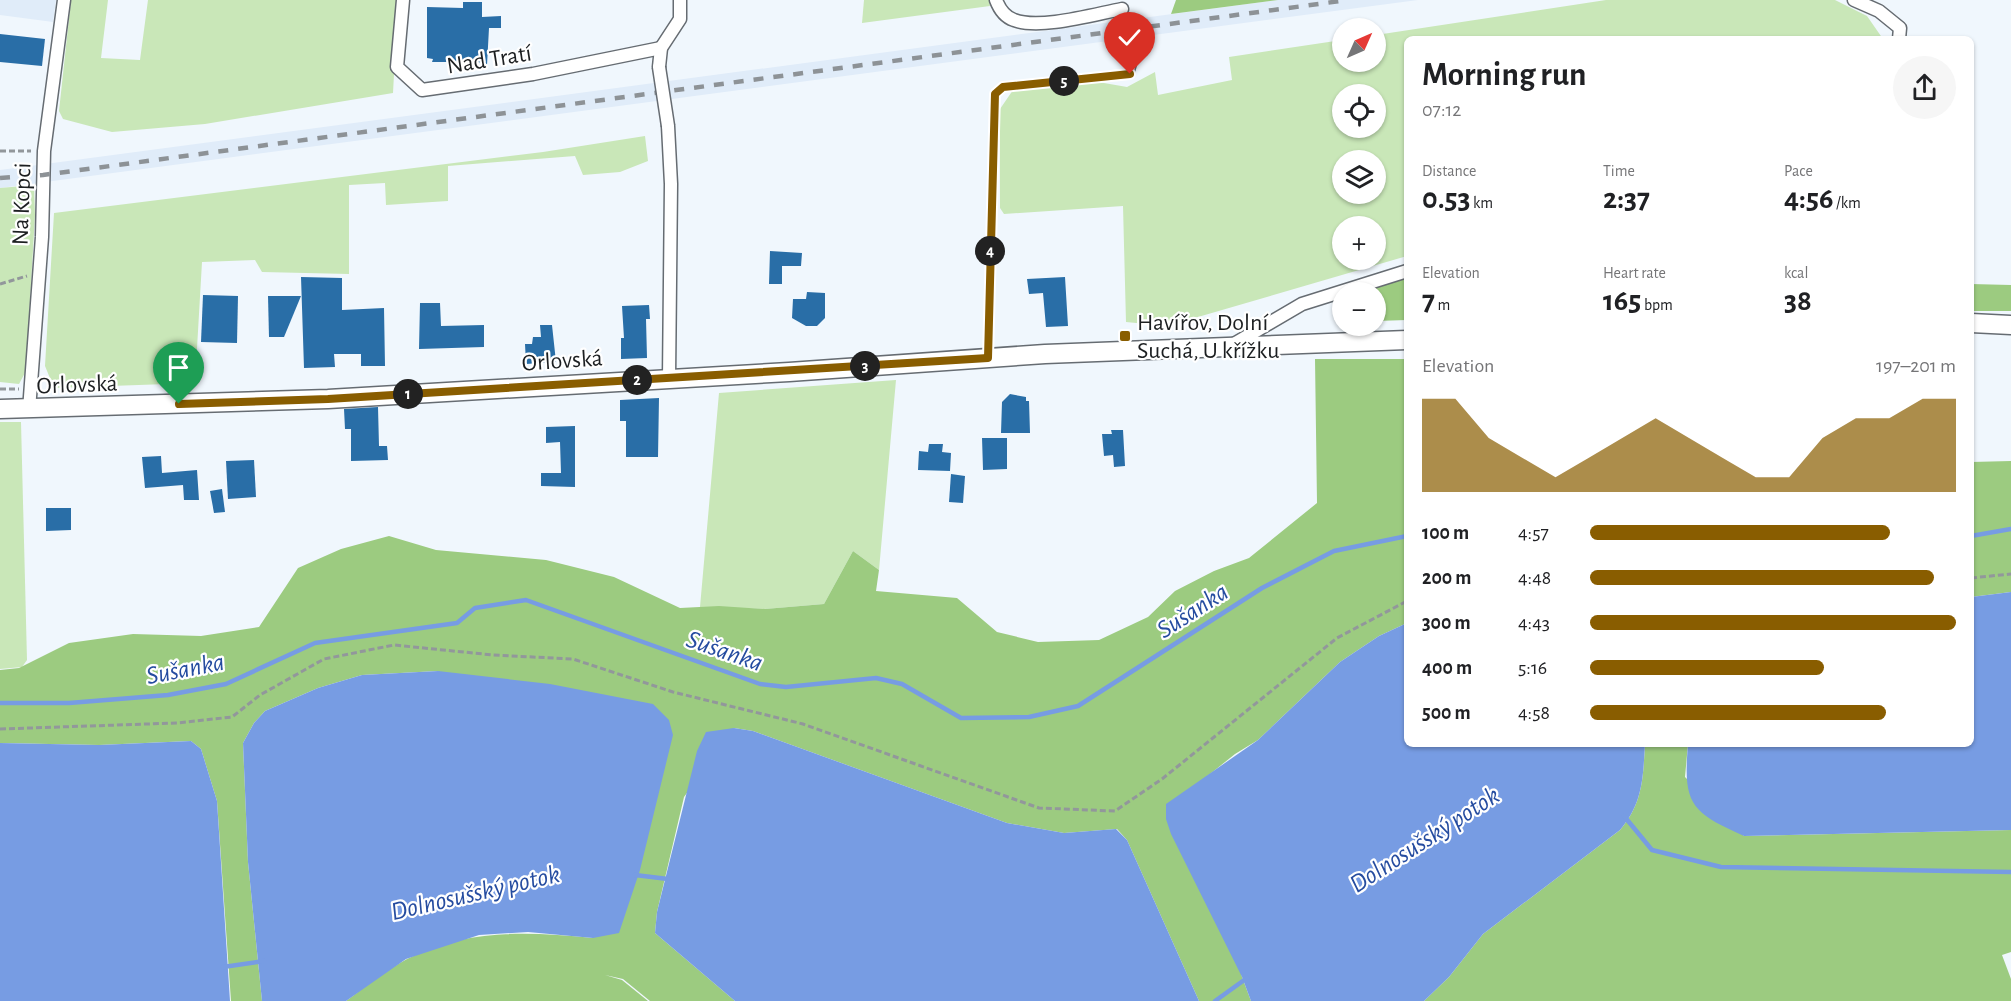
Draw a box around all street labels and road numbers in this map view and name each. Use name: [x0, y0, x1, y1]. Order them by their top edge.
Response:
street label: Nad Tratí: [445, 41, 534, 79]
street label: Na Kopci: [9, 162, 35, 246]
street label: Orlovská: [521, 346, 603, 376]
street label: Orlovská: [36, 372, 118, 398]

